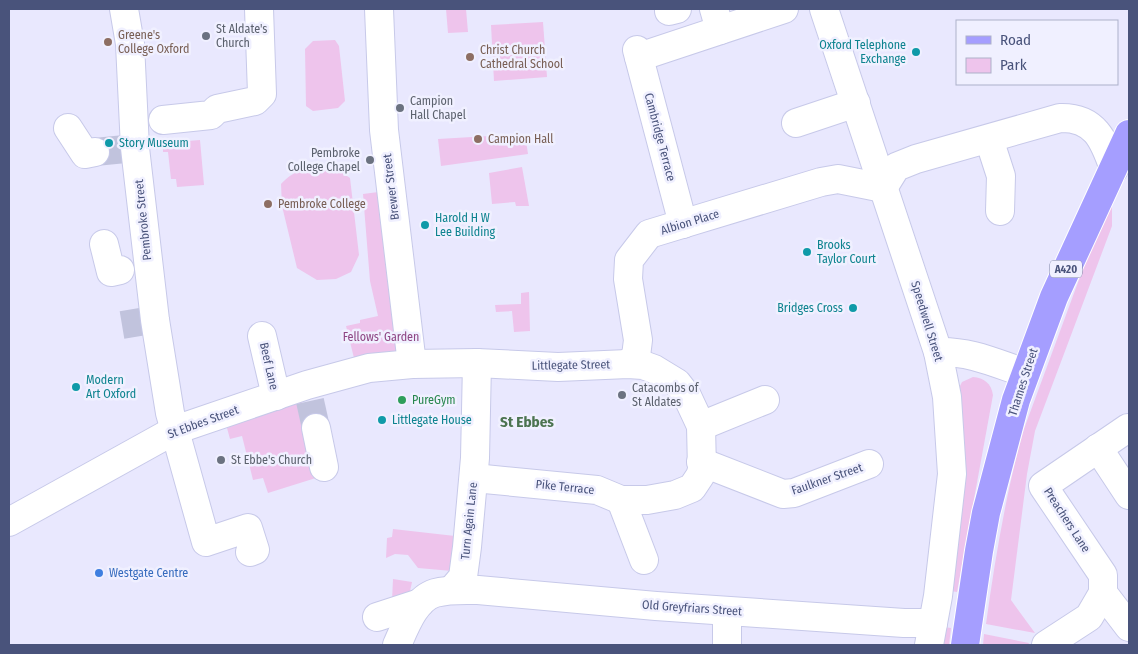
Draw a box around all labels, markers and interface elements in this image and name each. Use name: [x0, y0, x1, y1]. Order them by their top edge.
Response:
legend: [956, 20, 1118, 85]
place label: St Aldate's Church: [216, 22, 267, 50]
place label: Greene's College Oxford: [118, 28, 189, 56]
marker: St Aldate's Church: [200, 30, 212, 42]
text: Road: [1000, 31, 1031, 49]
marker: Greene's College Oxford: [102, 36, 114, 48]
place label: Oxford Telephone Exchange: [819, 38, 906, 66]
place label: Christ Church Cathedral School: [480, 43, 563, 71]
marker: Oxford Telephone Exchange: [910, 46, 922, 58]
marker: Christ Church Cathedral School: [464, 51, 476, 63]
text: Park: [1000, 56, 1027, 74]
street label: Cambridge Terrace: [641, 91, 679, 183]
place label: Campion Hall Chapel: [410, 94, 466, 122]
marker: Campion Hall Chapel: [394, 102, 406, 114]
place label: Campion Hall: [488, 132, 553, 146]
marker: Campion Hall: [472, 133, 484, 145]
place label: Story Museum: [119, 136, 189, 150]
marker: Story Museum: [103, 137, 115, 149]
place label: Pembroke College Chapel: [288, 146, 360, 174]
street label: Brewer Street: [380, 153, 402, 221]
marker: Pembroke College Chapel: [364, 154, 376, 166]
street label: Pembroke Street: [132, 179, 154, 261]
place label: Pembroke College: [278, 197, 366, 211]
marker: Pembroke College: [262, 198, 274, 210]
street label: Albion Place: [659, 206, 721, 238]
place label: Harold H W Lee Building: [435, 211, 495, 239]
marker: Harold H W Lee Building: [419, 219, 431, 231]
place label: Brooks Taylor Court: [817, 238, 876, 266]
marker: Brooks Taylor Court: [801, 246, 813, 258]
road number: A420: [1050, 260, 1082, 278]
street label: Speedwell Street: [908, 279, 946, 363]
place label: Bridges Cross: [777, 301, 843, 315]
marker: Bridges Cross: [847, 302, 859, 314]
park label: Fellows' Garden: [343, 330, 419, 344]
street label: Beef Lane: [257, 341, 281, 391]
street label: Thames Street: [1005, 346, 1041, 418]
street label: Littlegate Street: [532, 357, 610, 373]
place label: Modern Art Oxford: [86, 373, 136, 401]
marker: Modern Art Oxford: [70, 381, 82, 393]
place label: Catacombs of St Aldates: [632, 381, 700, 409]
marker: Catacombs of St Aldates: [616, 389, 628, 401]
place label: PureGym: [412, 393, 456, 407]
marker: PureGym: [396, 394, 408, 406]
street label: St Ebbes Street: [166, 403, 240, 441]
place label: Littlegate House: [392, 413, 472, 427]
district label: St Ebbes: [500, 413, 554, 431]
marker: Littlegate House: [376, 414, 388, 426]
place label: St Ebbe's Church: [231, 453, 312, 467]
marker: St Ebbe's Church: [215, 454, 227, 466]
street label: Faulkner Street: [790, 460, 864, 498]
street label: Pike Terrace: [535, 477, 595, 497]
street label: Turn Again Lane: [458, 482, 480, 560]
street label: Preachers Lane: [1041, 485, 1093, 555]
place label: Westgate Centre: [109, 566, 188, 580]
marker: Westgate Centre: [93, 567, 105, 579]
street label: Old Greyfriars Street: [642, 598, 742, 618]

